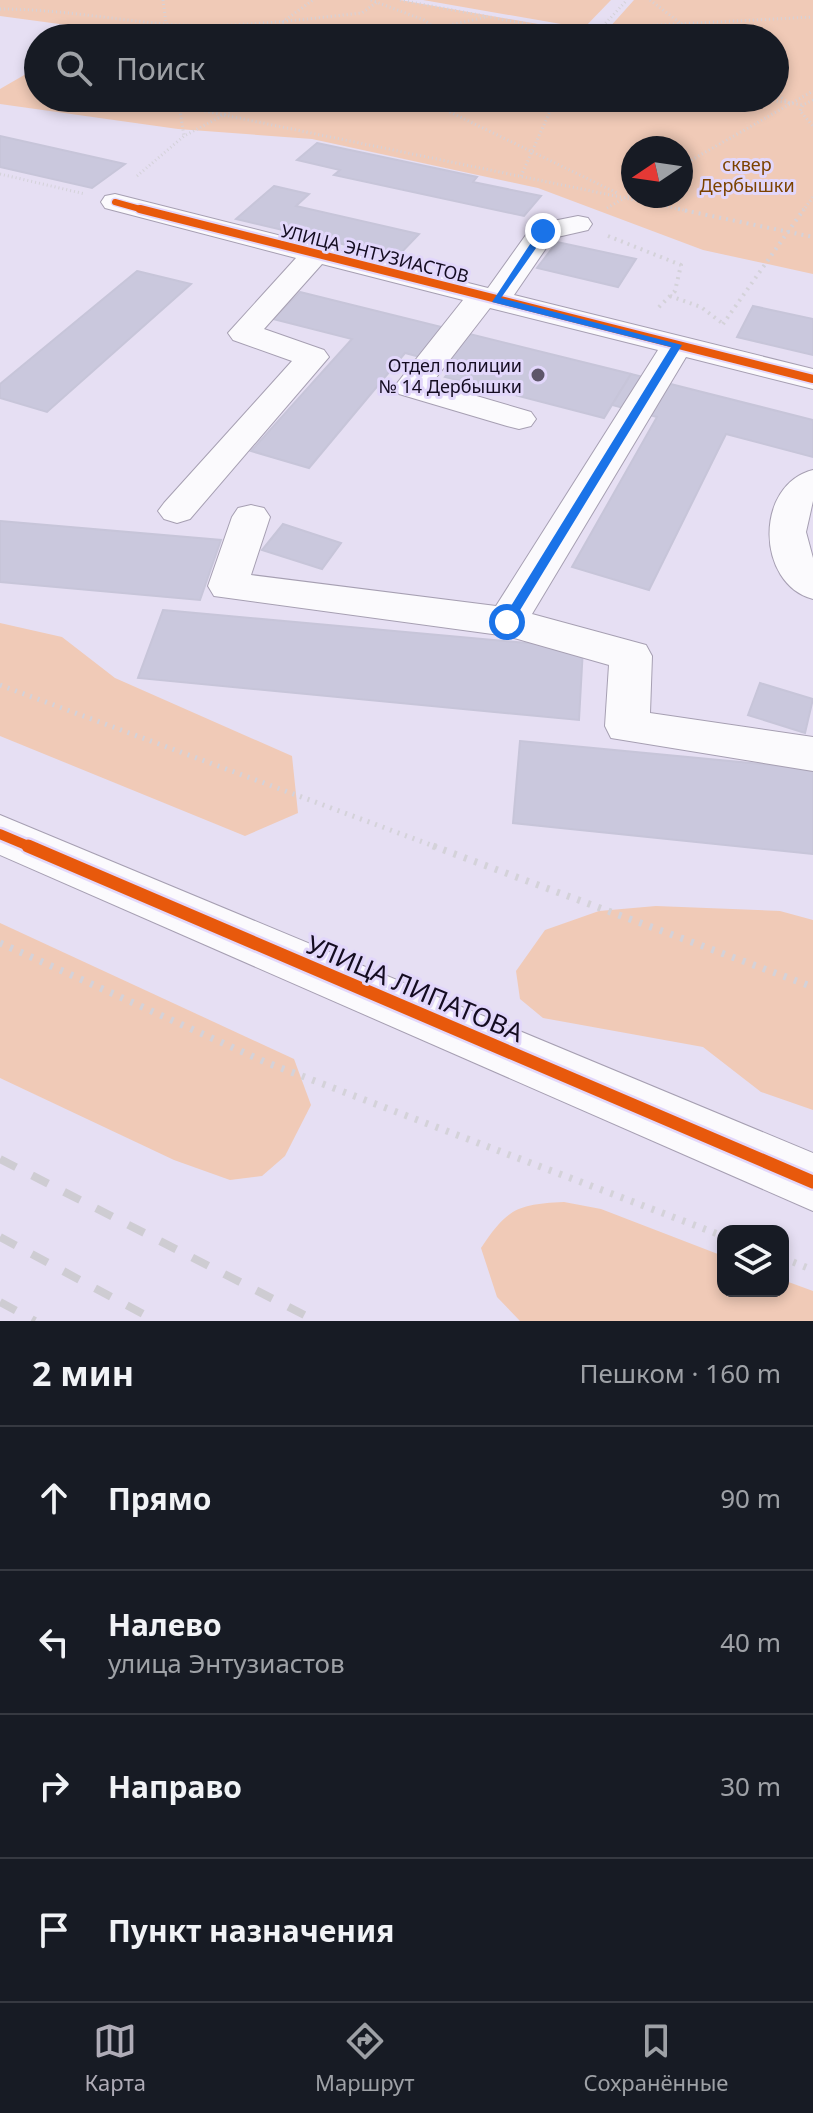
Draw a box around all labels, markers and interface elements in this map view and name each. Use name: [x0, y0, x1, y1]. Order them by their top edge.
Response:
search box: [24, 24, 789, 112]
icon: search: [52, 46, 96, 90]
text: Поиск: [116, 48, 205, 89]
north arrow: [621, 136, 693, 208]
park label: сквер Дербышки: [699, 152, 795, 197]
route end: [525, 213, 561, 249]
street label: УЛИЦА ЭНТУЗИАСТОВ: [278, 218, 472, 288]
place label: Отдел полиции № 14 Дербышки: [378, 353, 522, 398]
marker: Отдел полиции № 14 Дербышки: [529, 366, 547, 384]
route start: [489, 604, 525, 640]
street label: УЛИЦА ЛИПАТОВА: [301, 926, 530, 1050]
map controls: [717, 1225, 789, 1297]
button: layers: [717, 1225, 789, 1297]
text: 2 мин: [32, 1350, 134, 1396]
text: Пешком · 160 m: [579, 1355, 781, 1391]
icon: ahead: [32, 1476, 76, 1520]
text: Прямо: [108, 1478, 212, 1519]
text: 90 m: [720, 1480, 781, 1516]
text: Налево: [108, 1604, 222, 1645]
icon: left: [32, 1620, 76, 1664]
text: 40 m: [720, 1624, 781, 1660]
text: улица Энтузиастов: [108, 1645, 345, 1681]
icon: right: [32, 1764, 76, 1808]
text: Направо: [108, 1766, 242, 1807]
text: 30 m: [720, 1768, 781, 1804]
icon: arrive: [32, 1908, 76, 1952]
text: Пункт назначения: [108, 1910, 394, 1951]
tab: Карта: [85, 2019, 146, 2097]
tab: Маршрут: [315, 2019, 414, 2097]
tab: Сохранённые: [583, 2019, 728, 2097]

